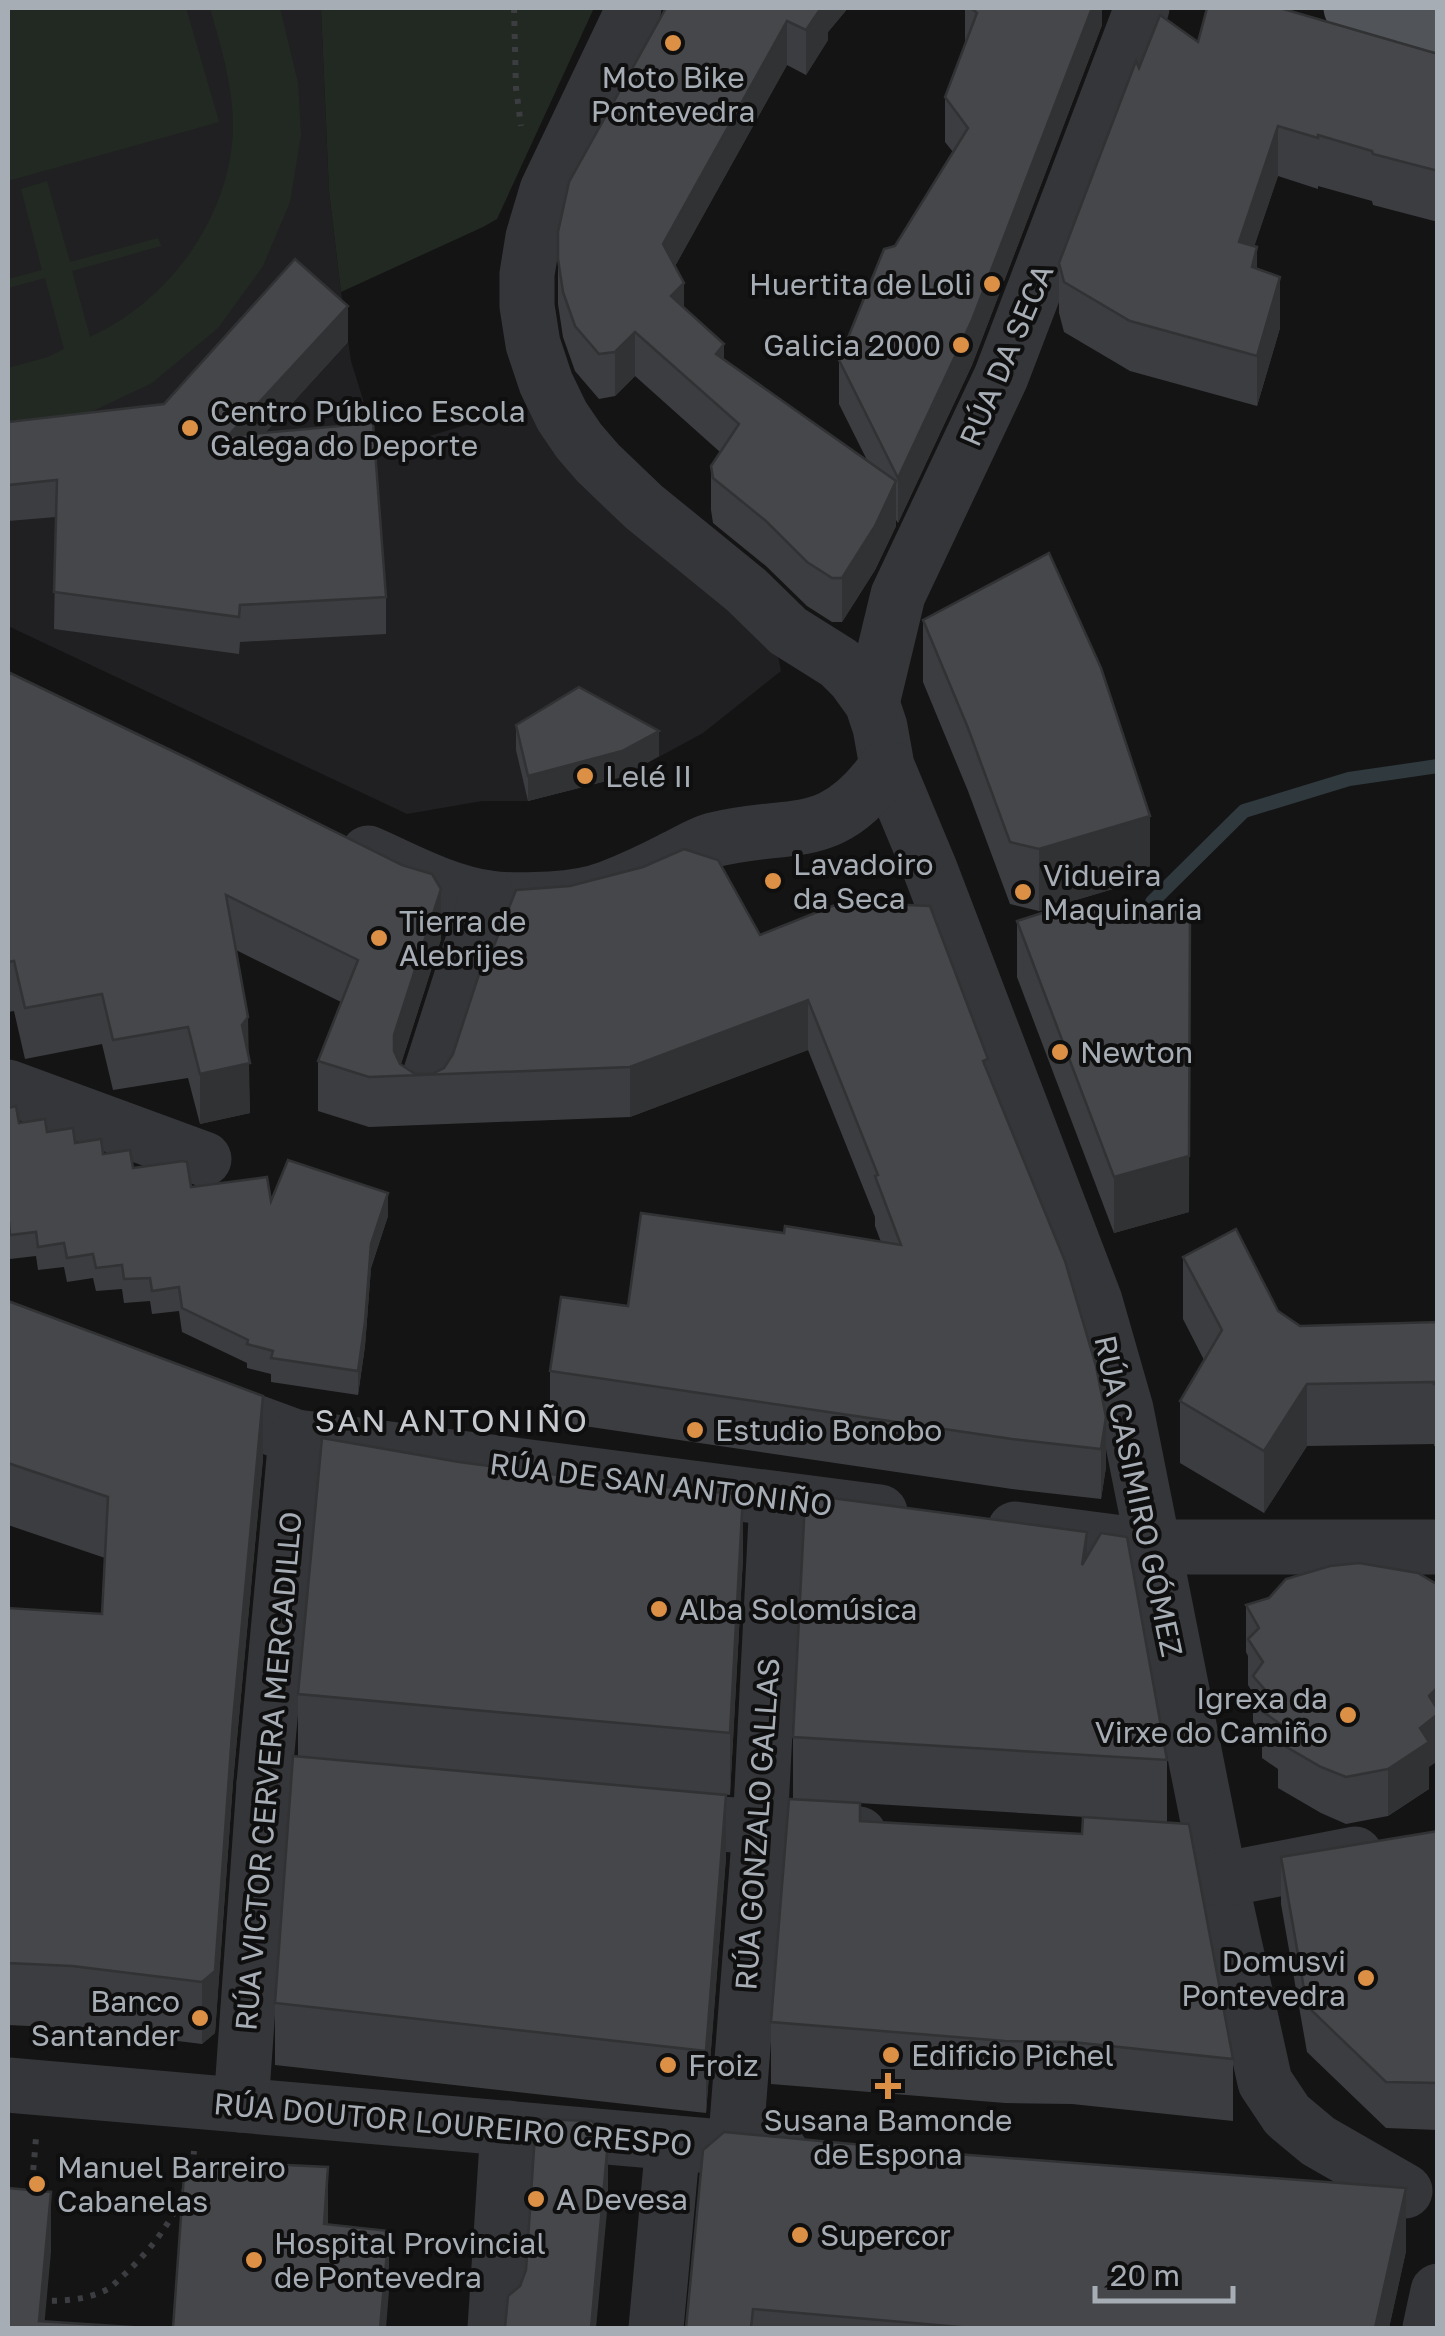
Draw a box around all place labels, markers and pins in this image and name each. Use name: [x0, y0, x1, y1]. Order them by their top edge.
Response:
marker: Moto Bike Pontevedra: [662, 32, 684, 54]
place label: Moto Bike Pontevedra: [591, 59, 755, 129]
place label: Huertita de Loli: [749, 266, 972, 302]
marker: Huertita de Loli: [981, 273, 1003, 295]
place label: Galicia 2000: [763, 327, 941, 363]
marker: Galicia 2000: [950, 334, 972, 356]
place label: Centro Público Escola Galega do Deporte: [210, 393, 526, 463]
marker: Centro Público Escola Galega do Deporte: [179, 417, 201, 439]
place label: Lelé II: [605, 758, 692, 794]
marker: Lelé II: [574, 765, 596, 787]
place label: Lavadoiro da Seca: [793, 846, 934, 916]
place label: Vidueira Maquinaria: [1043, 857, 1202, 927]
marker: Lavadoiro da Seca: [762, 870, 784, 892]
marker: Vidueira Maquinaria: [1012, 881, 1034, 903]
place label: Tierra de Alebrijes: [399, 903, 526, 973]
marker: Tierra de Alebrijes: [368, 927, 390, 949]
place label: Newton: [1080, 1034, 1193, 1070]
marker: Newton: [1049, 1041, 1071, 1063]
place label: Estudio Bonobo: [715, 1412, 942, 1448]
marker: Estudio Bonobo: [684, 1419, 706, 1441]
place label: Alba Solomúsica: [679, 1591, 917, 1627]
marker: Alba Solomúsica: [648, 1598, 670, 1620]
place label: Igrexa da Virxe do Camiño: [1095, 1680, 1328, 1750]
marker: Igrexa da Virxe do Camiño: [1337, 1704, 1359, 1726]
place label: Domusvi Pontevedra: [1181, 1943, 1346, 2013]
marker: Domusvi Pontevedra: [1355, 1967, 1377, 1989]
place label: Banco Santander: [31, 1983, 180, 2053]
marker: Banco Santander: [189, 2007, 211, 2029]
place label: Edificio Pichel: [911, 2037, 1114, 2073]
marker: Edificio Pichel: [880, 2044, 902, 2066]
place label: Froiz: [688, 2047, 759, 2083]
marker: Froiz: [657, 2054, 679, 2076]
marker: Susana Bamonde de Espona: [877, 2075, 899, 2097]
place label: Susana Bamonde de Espona: [764, 2102, 1013, 2172]
place label: Manuel Barreiro Cabanelas: [57, 2149, 286, 2219]
marker: Manuel Barreiro Cabanelas: [26, 2173, 48, 2195]
place label: A Devesa: [556, 2181, 688, 2217]
marker: A Devesa: [525, 2188, 547, 2210]
place label: Supercor: [820, 2217, 951, 2253]
marker: Supercor: [789, 2224, 811, 2246]
place label: Hospital Provincial de Pontevedra: [274, 2225, 546, 2295]
marker: Hospital Provincial de Pontevedra: [243, 2249, 265, 2271]

